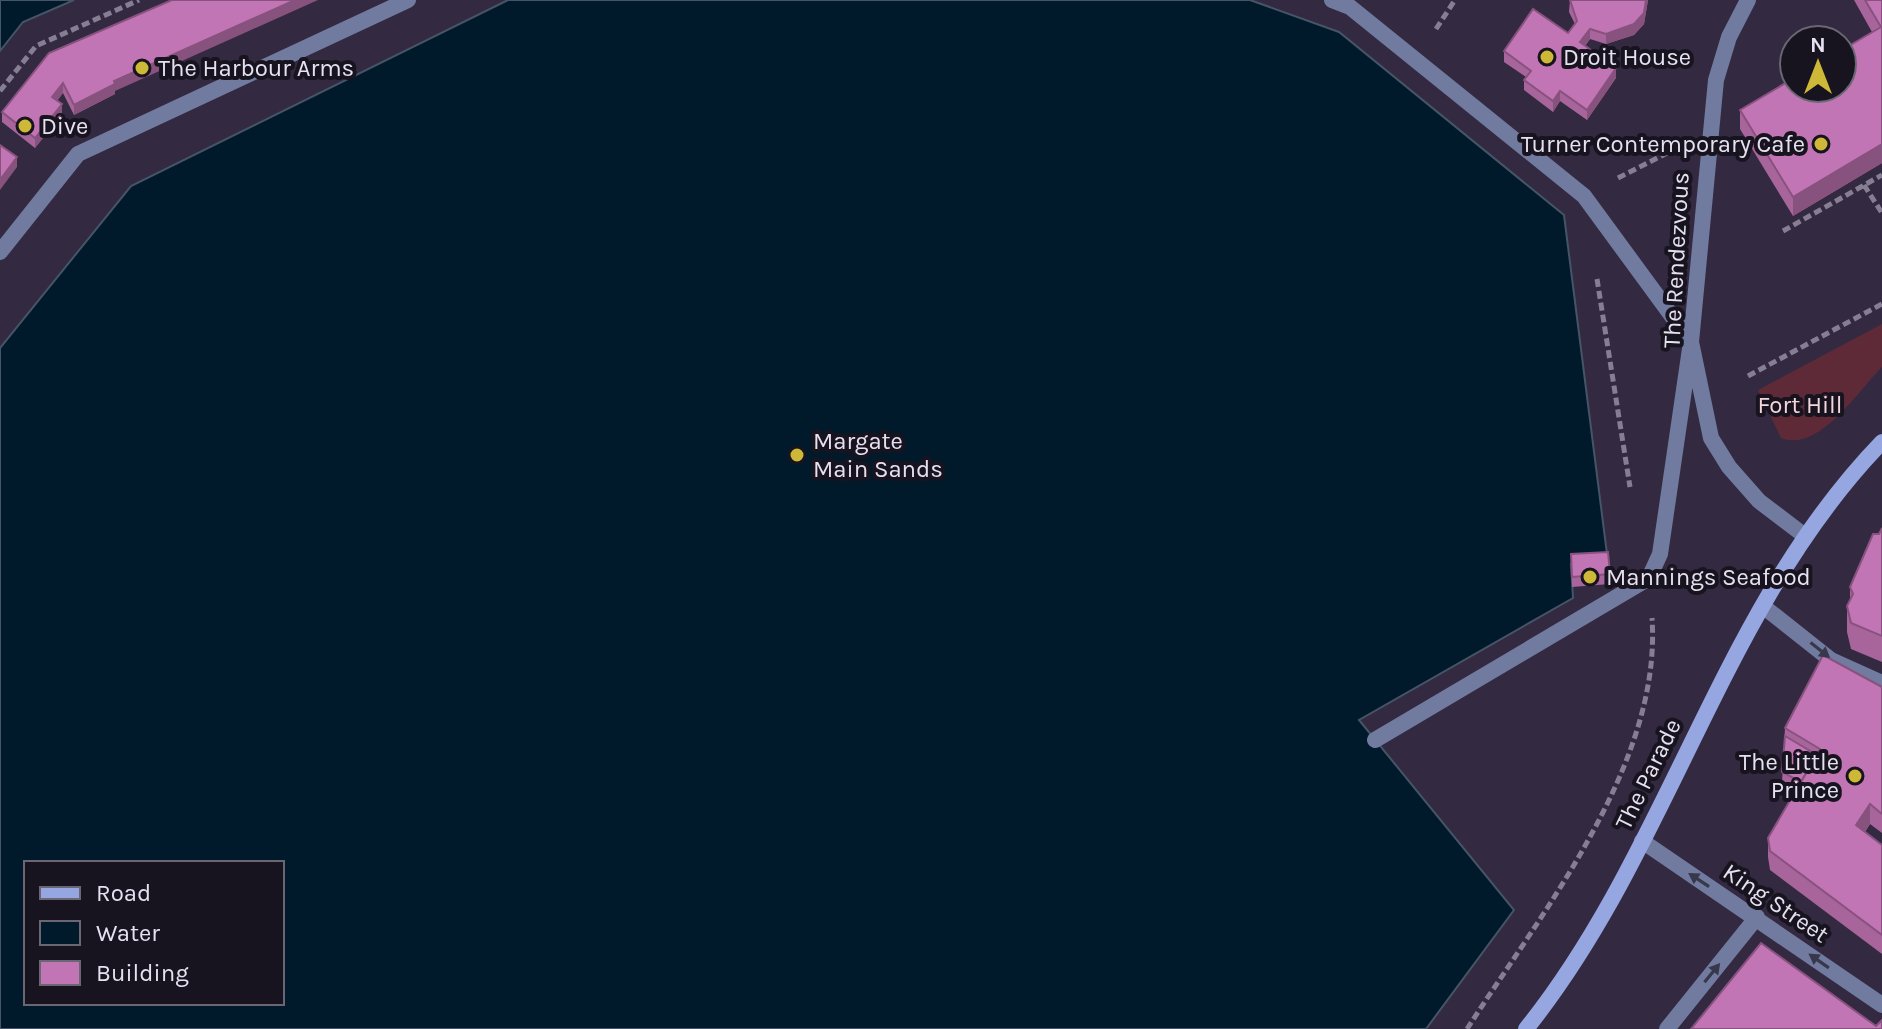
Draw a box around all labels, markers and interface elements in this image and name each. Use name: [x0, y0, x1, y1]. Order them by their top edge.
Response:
north arrow: [1778, 24, 1858, 104]
text: N: [1810, 32, 1826, 58]
place label: Droit House: [1563, 43, 1691, 71]
marker: Droit House: [1538, 48, 1556, 66]
place label: The Harbour Arms: [158, 54, 354, 82]
marker: The Harbour Arms: [133, 59, 151, 77]
place label: Dive: [41, 112, 88, 140]
marker: Dive: [16, 117, 34, 135]
place label: Turner Contemporary Cafe: [1521, 130, 1805, 158]
marker: Turner Contemporary Cafe: [1812, 135, 1830, 153]
street label: The Rendezvous: [1657, 171, 1695, 349]
park label: Fort Hill: [1757, 391, 1843, 419]
place label: Margate Main Sands: [813, 427, 943, 483]
marker: Margate Main Sands: [788, 446, 806, 464]
place label: Mannings Seafood: [1606, 563, 1811, 591]
marker: Mannings Seafood: [1581, 568, 1599, 586]
one-way arrow: [1810, 642, 1830, 658]
street label: The Parade: [1609, 714, 1687, 834]
place label: The Little Prince: [1739, 748, 1839, 804]
marker: The Little Prince: [1846, 767, 1864, 785]
street label: King Street: [1718, 857, 1834, 949]
legend: [24, 861, 284, 1005]
one-way arrow: [1688, 873, 1710, 887]
text: Road: [96, 879, 151, 907]
text: Water: [96, 919, 160, 947]
one-way arrow: [1809, 954, 1830, 969]
text: Building: [96, 959, 189, 987]
one-way arrow: [1703, 963, 1720, 983]

